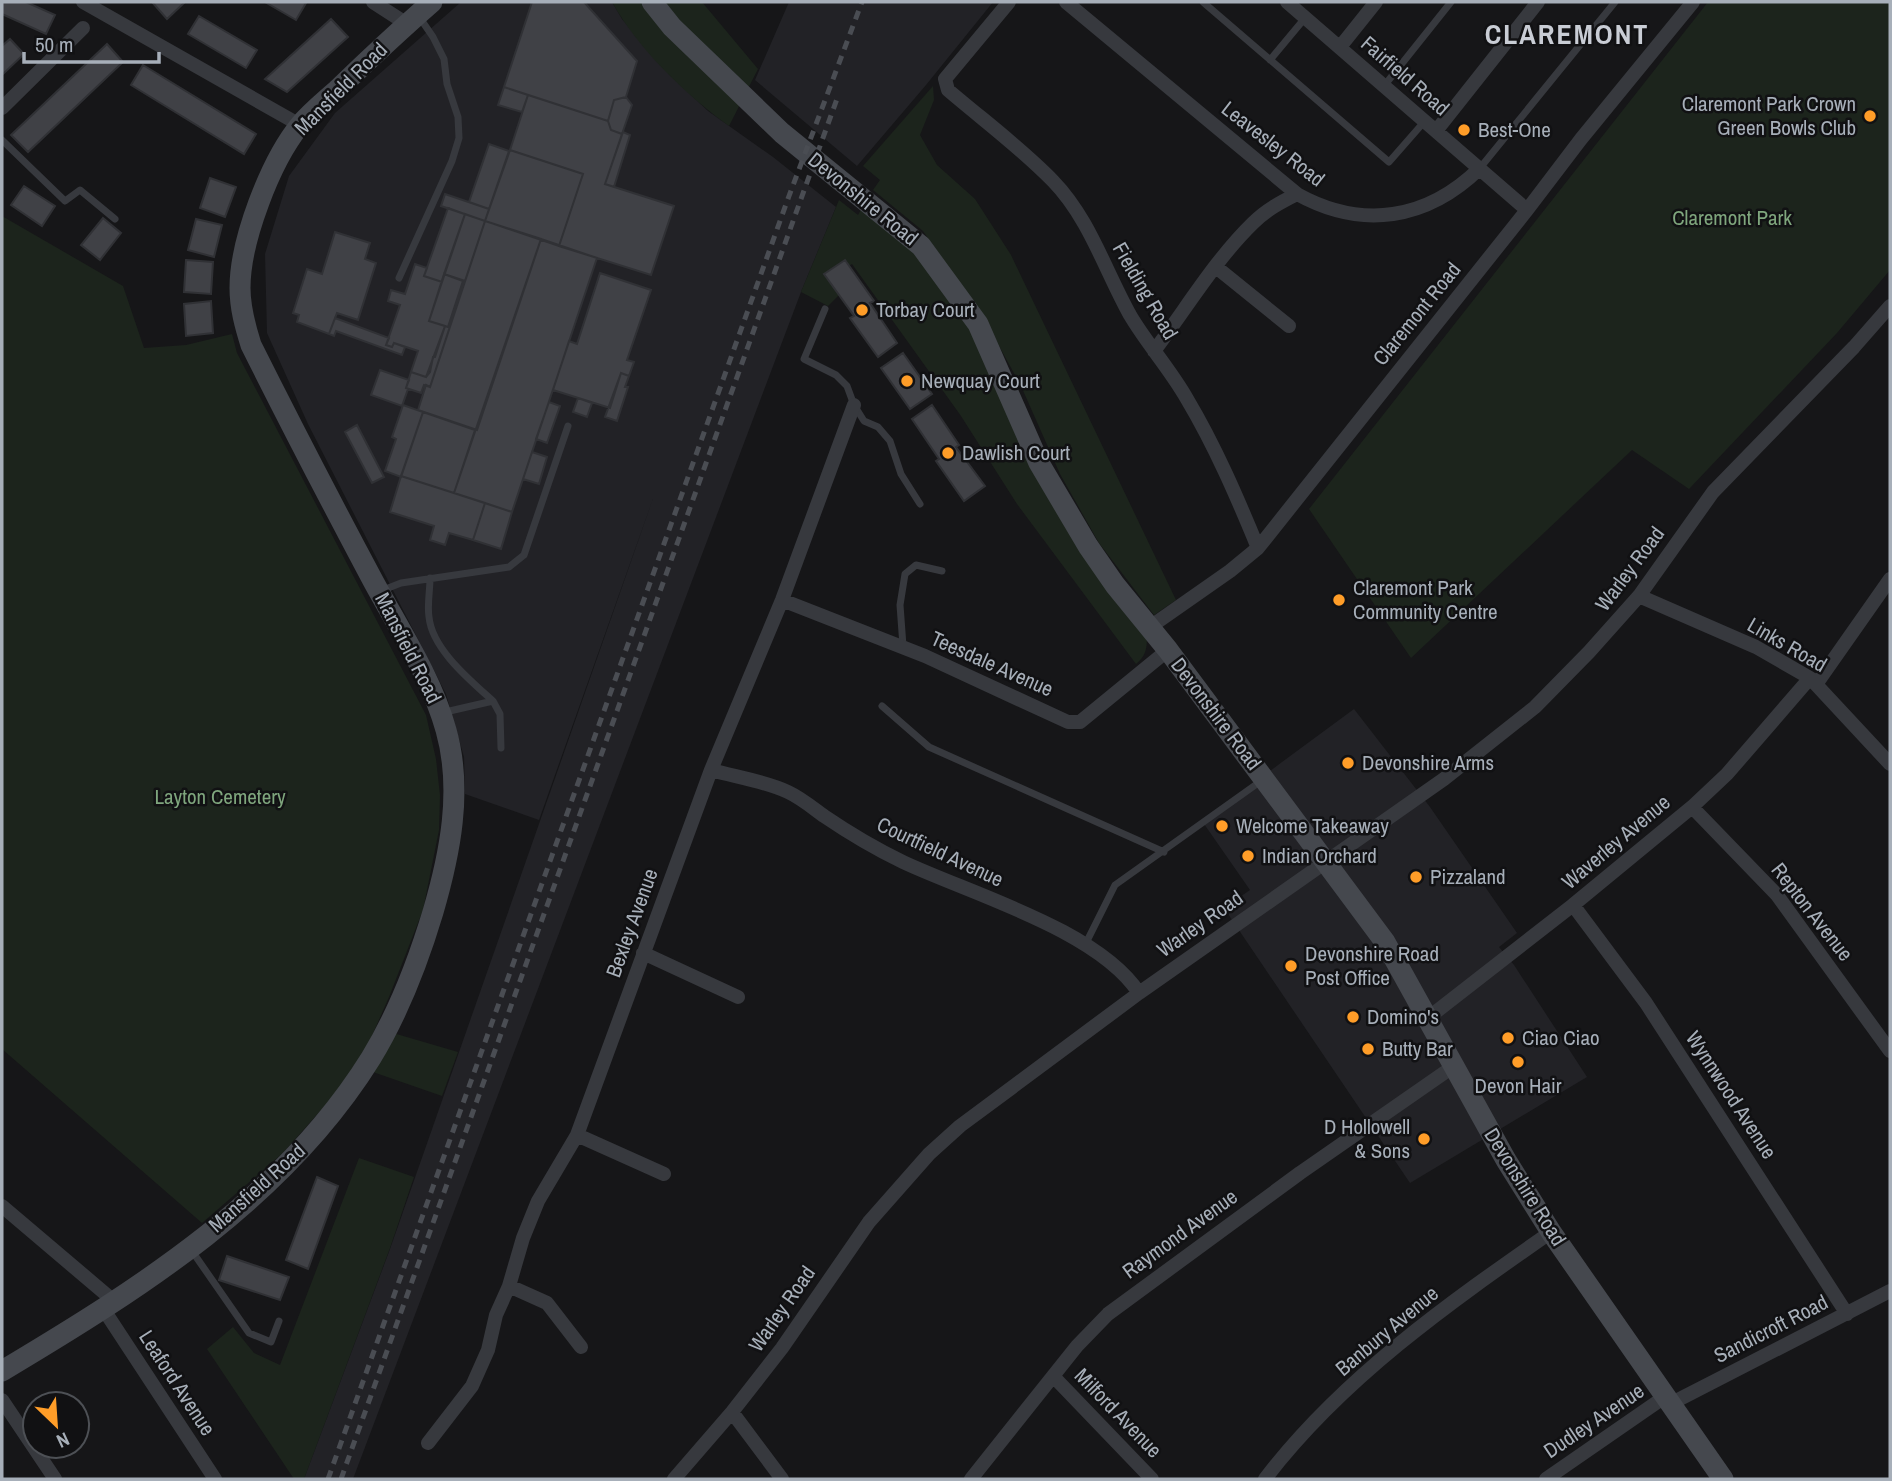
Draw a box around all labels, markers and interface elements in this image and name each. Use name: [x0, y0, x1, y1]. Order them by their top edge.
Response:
district label: CLAREMONT: [1485, 15, 1649, 53]
scale bar: [24, 21, 159, 65]
street label: Fairfield Road: [1355, 29, 1456, 122]
text: 50 m: [35, 30, 73, 59]
street label: Mansfield Road: [288, 36, 394, 142]
place label: Claremont Park Crown Green Bowls Club: [1682, 89, 1856, 142]
street label: Leavesley Road: [1216, 94, 1331, 193]
marker: Claremont Park Crown Green Bowls Club: [1862, 108, 1878, 124]
place label: Best-One: [1478, 115, 1551, 144]
marker: Best-One: [1456, 122, 1472, 138]
street label: Devonshire Road: [802, 145, 925, 252]
park label: Claremont Park: [1672, 203, 1792, 232]
street label: Fielding Road: [1106, 237, 1185, 345]
street label: Claremont Road: [1366, 256, 1467, 372]
place label: Torbay Court: [876, 295, 975, 324]
marker: Torbay Court: [854, 302, 870, 318]
place label: Newquay Court: [921, 366, 1040, 395]
marker: Newquay Court: [899, 373, 915, 389]
place label: Dawlish Court: [962, 438, 1070, 467]
marker: Dawlish Court: [940, 445, 956, 461]
street label: Warley Road: [1588, 520, 1671, 617]
place label: Claremont Park Community Centre: [1353, 573, 1498, 626]
street label: Mansfield Road: [368, 587, 449, 708]
marker: Claremont Park Community Centre: [1331, 592, 1347, 608]
street label: Links Road: [1742, 610, 1832, 679]
street label: Teesdale Avenue: [927, 624, 1058, 703]
street label: Devonshire Road: [1164, 651, 1268, 776]
place label: Devonshire Arms: [1362, 748, 1494, 777]
marker: Devonshire Arms: [1340, 755, 1356, 771]
park label: Layton Cemetery: [154, 782, 286, 811]
street label: Waverley Avenue: [1555, 788, 1676, 895]
street label: Courtfield Avenue: [872, 810, 1008, 894]
place label: Welcome Takeaway: [1236, 811, 1389, 840]
marker: Welcome Takeaway: [1214, 818, 1230, 834]
place label: Indian Orchard: [1262, 841, 1377, 870]
marker: Indian Orchard: [1240, 848, 1256, 864]
street label: Repton Avenue: [1765, 856, 1860, 967]
place label: Pizzaland: [1430, 862, 1506, 891]
street label: Bexley Avenue: [598, 864, 665, 981]
marker: Pizzaland: [1408, 869, 1424, 885]
street label: Warley Road: [1151, 883, 1249, 964]
place label: Devonshire Road Post Office: [1305, 939, 1439, 992]
marker: Devonshire Road Post Office: [1283, 958, 1299, 974]
place label: Domino's: [1367, 1002, 1439, 1031]
marker: Domino's: [1345, 1009, 1361, 1025]
place label: Ciao Ciao: [1522, 1023, 1600, 1052]
street label: Wynnwood Avenue: [1679, 1025, 1784, 1164]
marker: Ciao Ciao: [1500, 1030, 1516, 1046]
place label: Butty Bar: [1382, 1034, 1453, 1063]
marker: Butty Bar: [1360, 1041, 1376, 1057]
marker: Devon Hair: [1510, 1054, 1526, 1070]
place label: Devon Hair: [1474, 1071, 1562, 1100]
place label: D Hollowell & Sons: [1324, 1112, 1410, 1165]
street label: Devonshire Road: [1478, 1122, 1573, 1251]
marker: D Hollowell & Sons: [1416, 1131, 1432, 1147]
street label: Mansfield Road: [202, 1137, 311, 1239]
street label: Raymond Avenue: [1116, 1182, 1243, 1285]
street label: Warley Road: [741, 1260, 822, 1358]
street label: Banbury Avenue: [1329, 1279, 1444, 1382]
street label: Sandicroft Road: [1709, 1287, 1833, 1370]
street label: Leaford Avenue: [132, 1324, 222, 1441]
street label: Milford Avenue: [1068, 1361, 1169, 1464]
street label: Dudley Avenue: [1538, 1376, 1650, 1465]
north arrow: [21, 1390, 91, 1460]
text: N: [53, 1426, 74, 1455]

